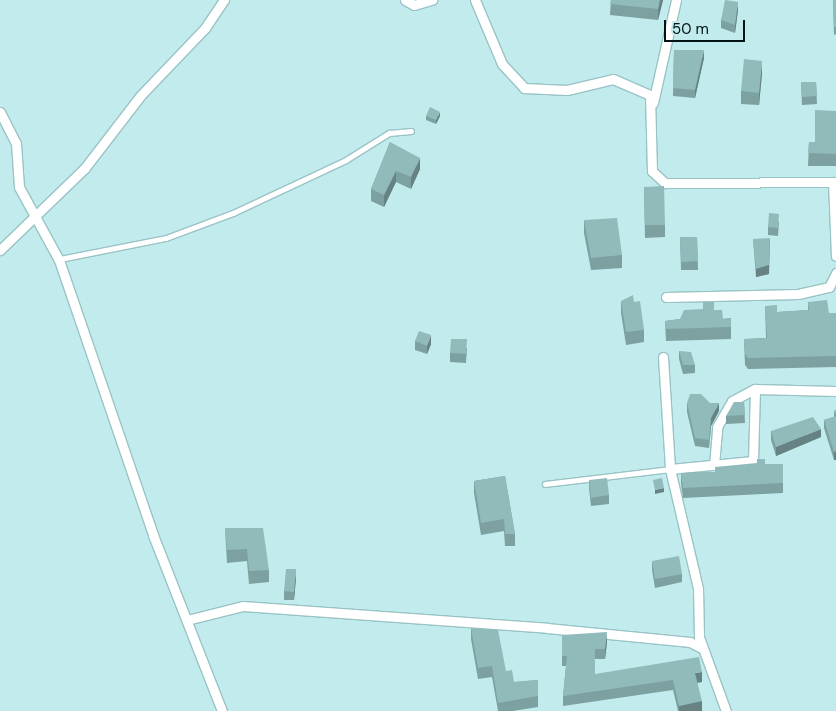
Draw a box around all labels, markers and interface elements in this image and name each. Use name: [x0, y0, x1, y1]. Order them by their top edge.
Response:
scale bar: [666, 10, 747, 42]
text: 50 m: [672, 19, 709, 39]

